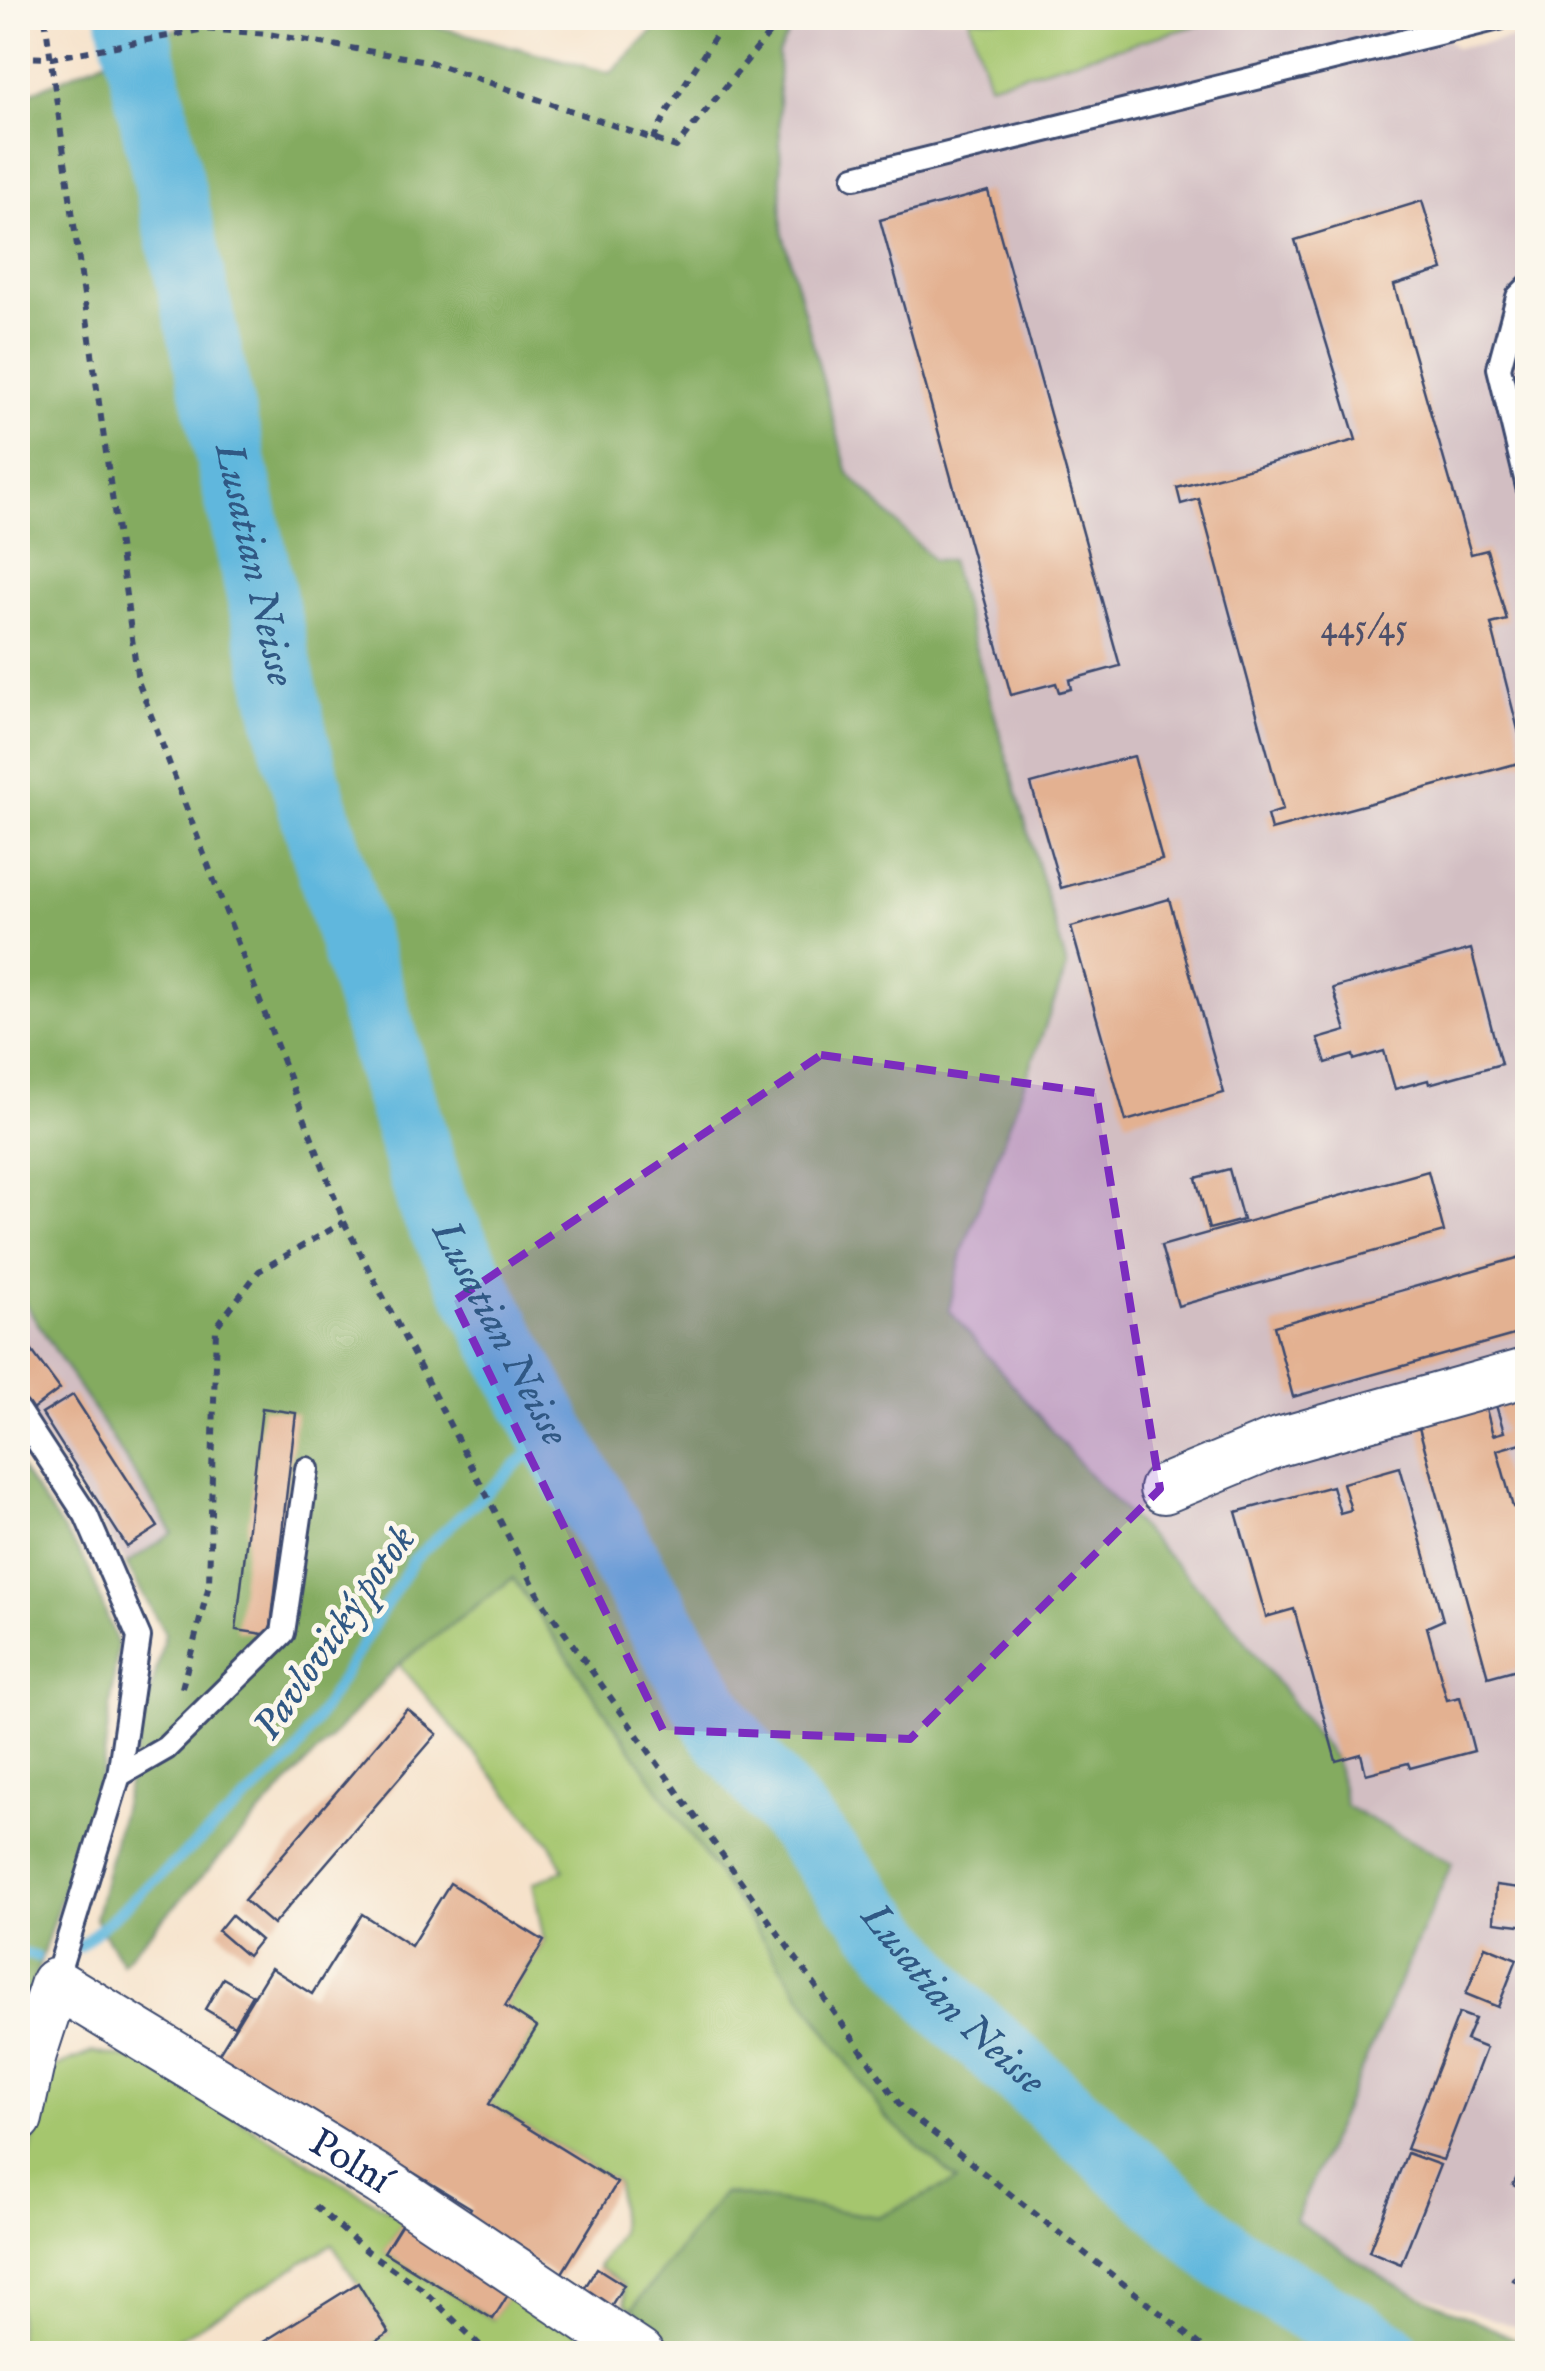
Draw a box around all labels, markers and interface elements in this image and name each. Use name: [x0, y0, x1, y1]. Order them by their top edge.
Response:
water label: Lusatian Neisse: [201, 437, 307, 691]
house number: 445/45: [1320, 606, 1408, 651]
water label: Lusatian Neisse: [418, 1210, 581, 1456]
water label: Pavlovický potok: [242, 1515, 428, 1751]
water label: Lusatian Neisse: [848, 1891, 1057, 2108]
street label: Polní: [299, 2118, 403, 2207]

